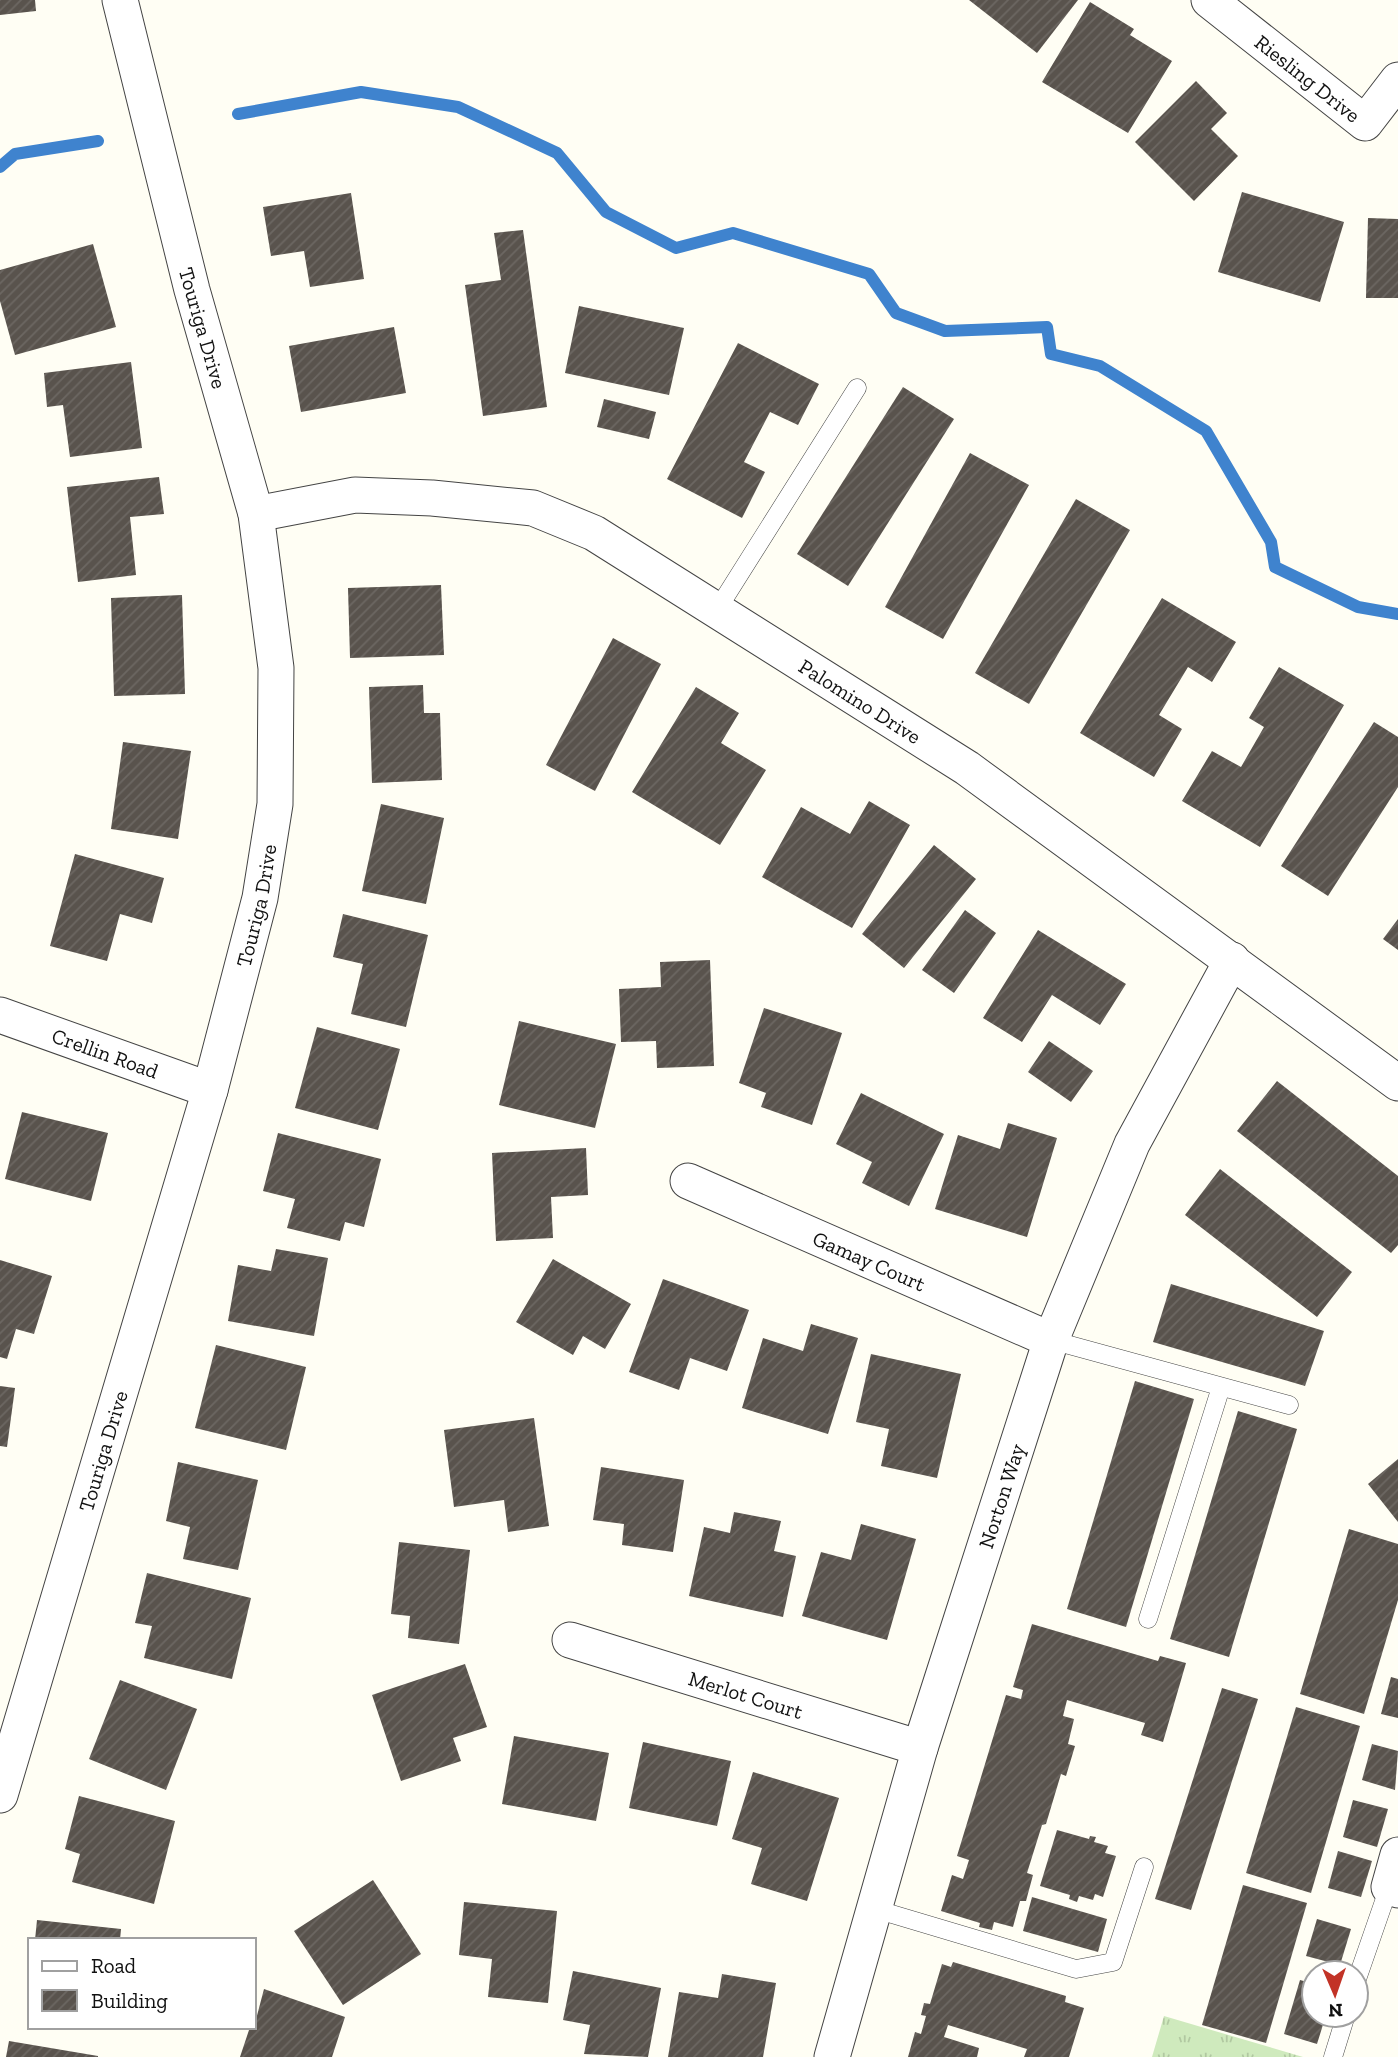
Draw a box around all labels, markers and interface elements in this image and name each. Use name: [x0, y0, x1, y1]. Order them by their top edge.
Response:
street label: Riesling Drive: [1250, 29, 1366, 127]
street label: Touriga Drive: [174, 265, 232, 392]
street label: Palomino Drive: [795, 653, 926, 749]
street label: Touriga Drive: [230, 842, 281, 969]
street label: Crellin Road: [49, 1022, 163, 1083]
street label: Gamay Court: [809, 1225, 930, 1296]
street label: Touriga Drive: [73, 1387, 132, 1514]
street label: Norton Way: [972, 1440, 1029, 1551]
street label: Merlot Court: [686, 1665, 806, 1724]
legend: [28, 1938, 256, 2029]
text: Road: [91, 1953, 137, 1978]
north arrow: [1300, 1959, 1370, 2029]
text: Building: [91, 1988, 168, 2013]
text: N: [1328, 1999, 1343, 2022]

